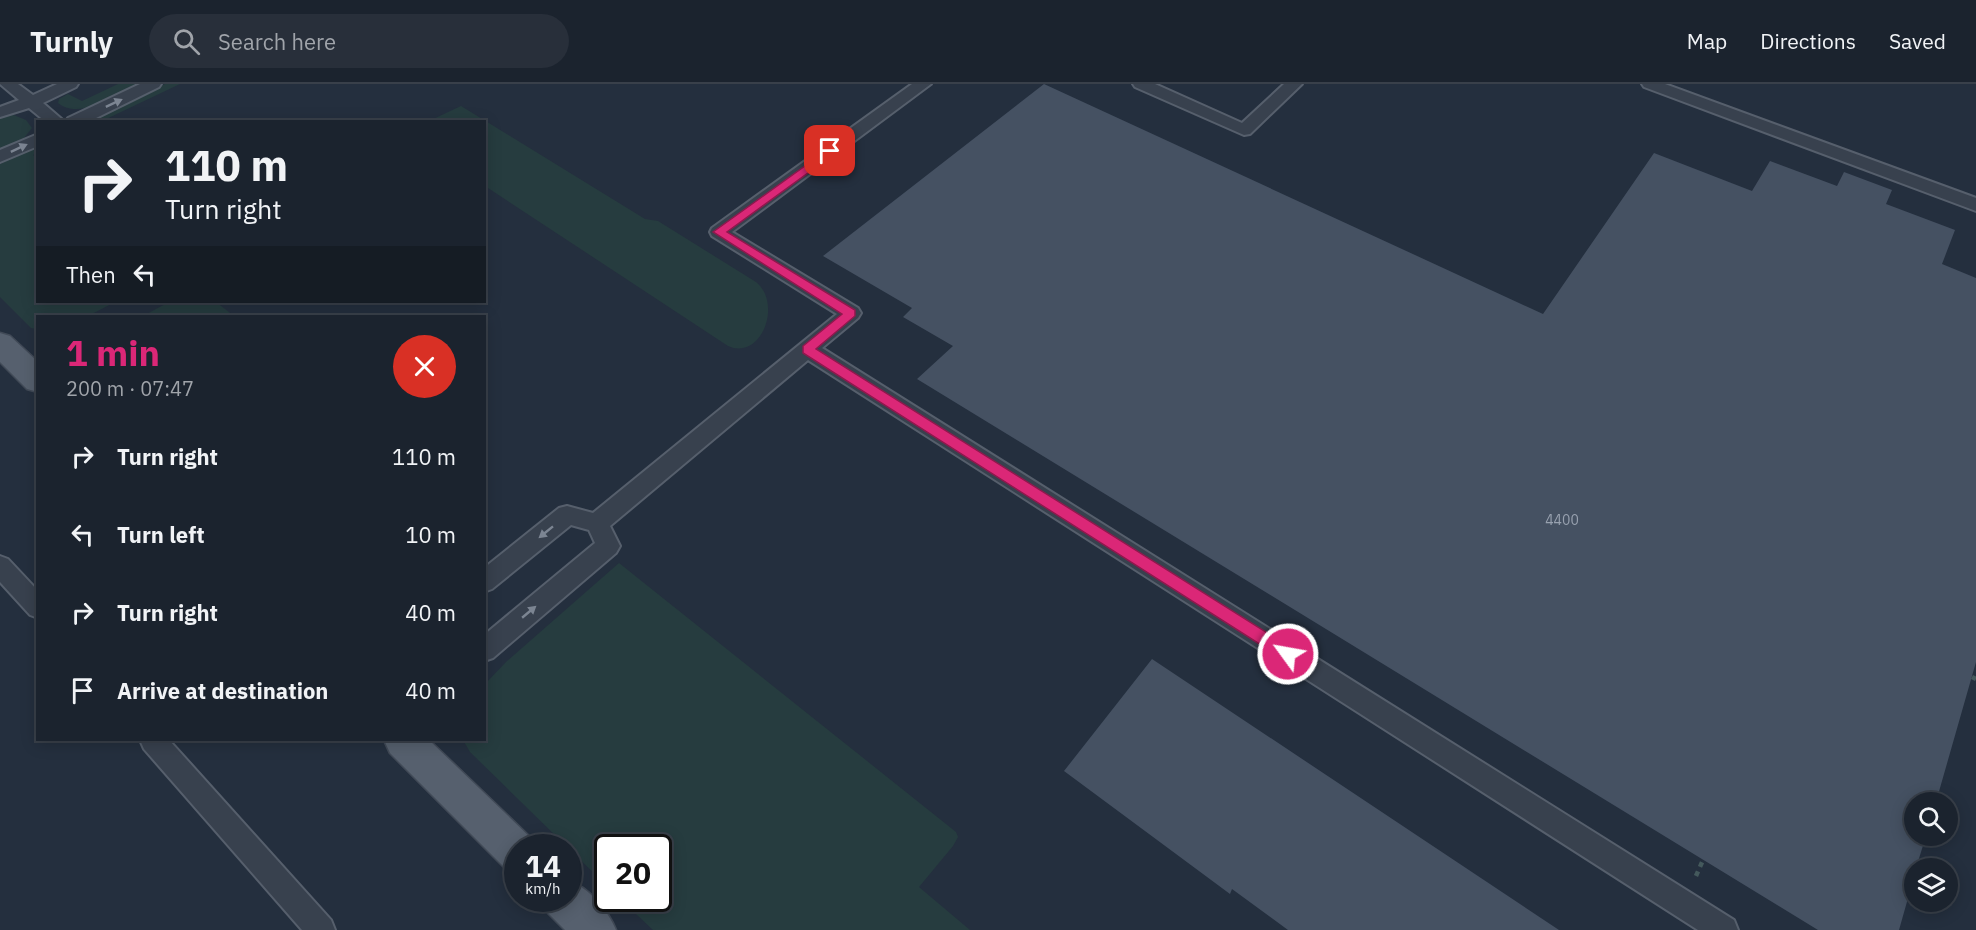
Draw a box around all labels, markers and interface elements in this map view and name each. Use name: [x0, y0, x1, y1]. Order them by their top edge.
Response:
search box: [149, 14, 569, 68]
text: Turnly: [30, 23, 113, 60]
icon: search: [170, 25, 203, 58]
text: Search here: [218, 27, 336, 56]
text: Map: [1687, 27, 1727, 55]
text: Directions: [1760, 27, 1856, 55]
text: Saved: [1889, 27, 1946, 55]
one-way arrow: [105, 98, 122, 107]
pin: [804, 125, 855, 176]
icon: arrive: [813, 134, 846, 167]
text: 110 m: [165, 138, 288, 193]
one-way arrow: [10, 143, 27, 152]
icon: right: [66, 144, 144, 222]
text: Turn right: [165, 191, 282, 226]
icon: left: [128, 258, 161, 291]
text: Then: [66, 260, 116, 289]
text: 1 min: [66, 329, 160, 376]
button: close: [393, 335, 456, 398]
text: 200 m · 07:47: [66, 375, 194, 402]
icon: right: [66, 440, 99, 473]
text: Turn right: [117, 442, 218, 471]
text: 110 m: [392, 442, 456, 471]
house number: 4400: [1545, 511, 1579, 529]
icon: left: [66, 518, 99, 551]
text: Turn left: [117, 520, 205, 549]
text: 10 m: [405, 520, 456, 549]
one-way arrow: [538, 526, 554, 539]
icon: right: [66, 596, 99, 629]
text: Turn right: [117, 598, 218, 627]
text: 40 m: [405, 598, 456, 627]
one-way arrow: [521, 606, 537, 619]
position arrow: [1256, 622, 1320, 686]
icon: arrive: [66, 674, 99, 707]
text: Arrive at destination: [117, 676, 328, 705]
text: 40 m: [405, 676, 456, 705]
map controls: [1904, 792, 1958, 912]
button: search: [1904, 792, 1958, 846]
speed limit sign: 20: [594, 834, 672, 912]
text: 14: [525, 846, 561, 885]
button: layers: [1904, 858, 1958, 912]
text: km/h: [525, 879, 561, 898]

